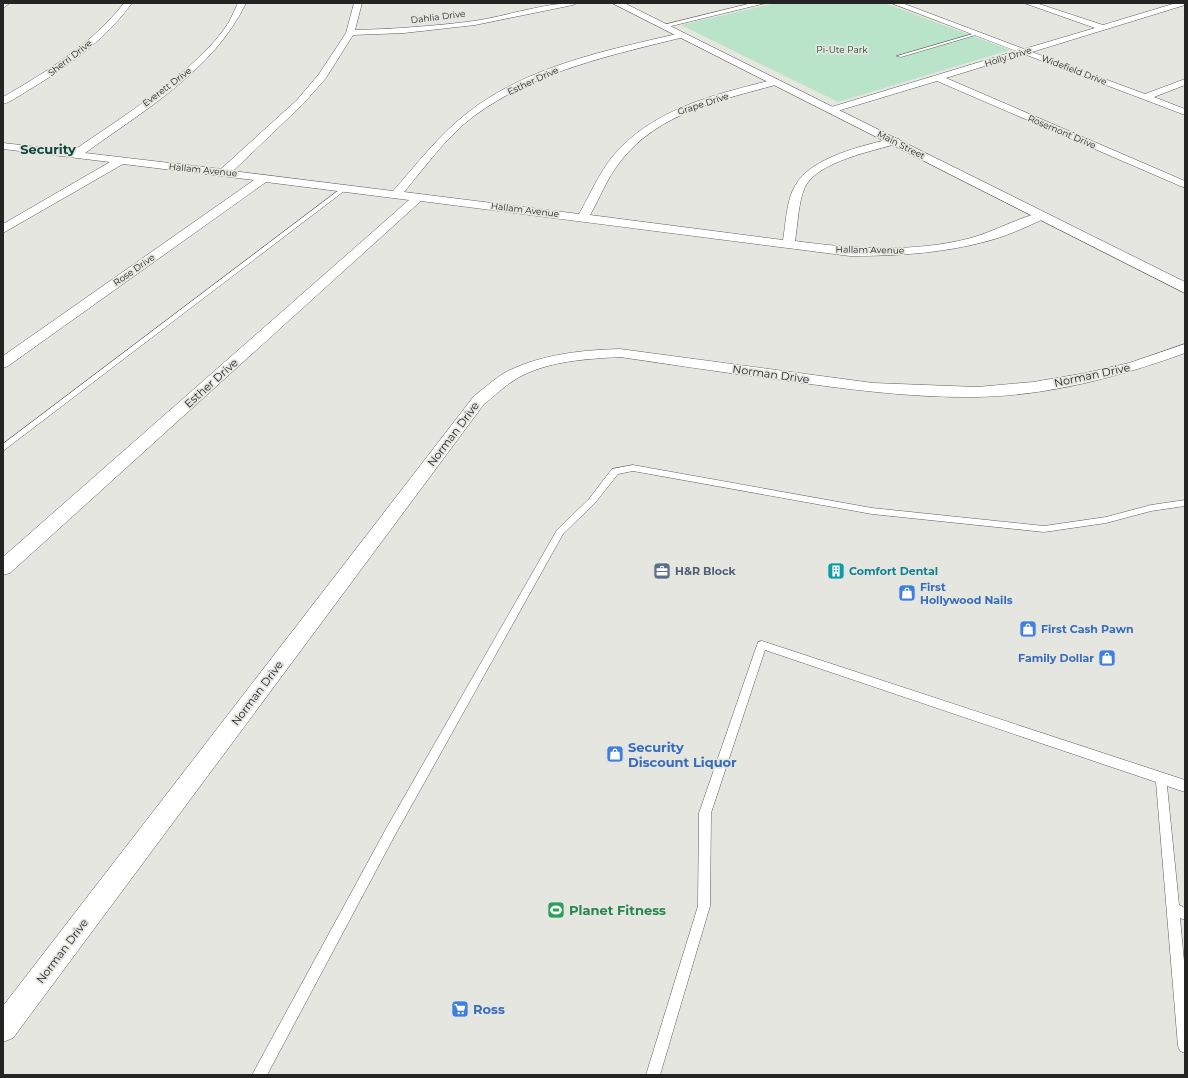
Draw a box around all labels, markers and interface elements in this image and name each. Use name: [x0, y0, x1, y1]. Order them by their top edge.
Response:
street label: Dahlia Drive: [410, 8, 466, 25]
street label: Sherri Drive: [46, 37, 94, 78]
park label: Pi-Ute Park: [816, 44, 868, 55]
street label: Holly Drive: [983, 44, 1033, 69]
street label: Widefield Drive: [1040, 52, 1109, 87]
street label: Everett Drive: [140, 64, 194, 108]
street label: Esther Drive: [506, 64, 561, 97]
street label: Grape Drive: [676, 90, 730, 117]
street label: Rosemont Drive: [1027, 112, 1098, 151]
street label: Main Street: [876, 128, 927, 161]
district label: Security: [20, 141, 76, 157]
street label: Hallam Avenue: [168, 160, 238, 179]
street label: Hallam Avenue: [490, 200, 560, 219]
street label: Hallam Avenue: [836, 243, 905, 256]
street label: Rose Drive: [111, 251, 157, 288]
street label: Esther Drive: [181, 355, 241, 411]
street label: Norman Drive: [1053, 360, 1132, 390]
street label: Norman Drive: [732, 362, 811, 386]
street label: Norman Drive: [424, 399, 482, 469]
office icon: H&R Block: [652, 561, 672, 581]
building icon: Comfort Dental: [826, 561, 846, 581]
place label: H&R Block: [675, 564, 736, 578]
place label: Comfort Dental: [849, 564, 938, 578]
place label: First Hollywood Nails: [920, 580, 1013, 607]
shop icon: First Hollywood Nails: [897, 583, 917, 603]
shop icon: First Cash Pawn: [1018, 619, 1038, 639]
place label: First Cash Pawn: [1041, 622, 1134, 636]
shop icon: Family Dollar: [1097, 648, 1117, 668]
place label: Family Dollar: [1018, 651, 1094, 665]
street label: Norman Drive: [228, 658, 286, 728]
place label: Security Discount Liquor: [628, 739, 737, 770]
shop icon: Security Discount Liquor: [605, 744, 625, 764]
sports icon: Planet Fitness: [546, 900, 566, 920]
place label: Planet Fitness: [569, 902, 666, 918]
street label: Norman Drive: [33, 916, 91, 986]
supermarket icon: Ross: [450, 999, 470, 1019]
place label: Ross: [473, 1001, 505, 1017]

